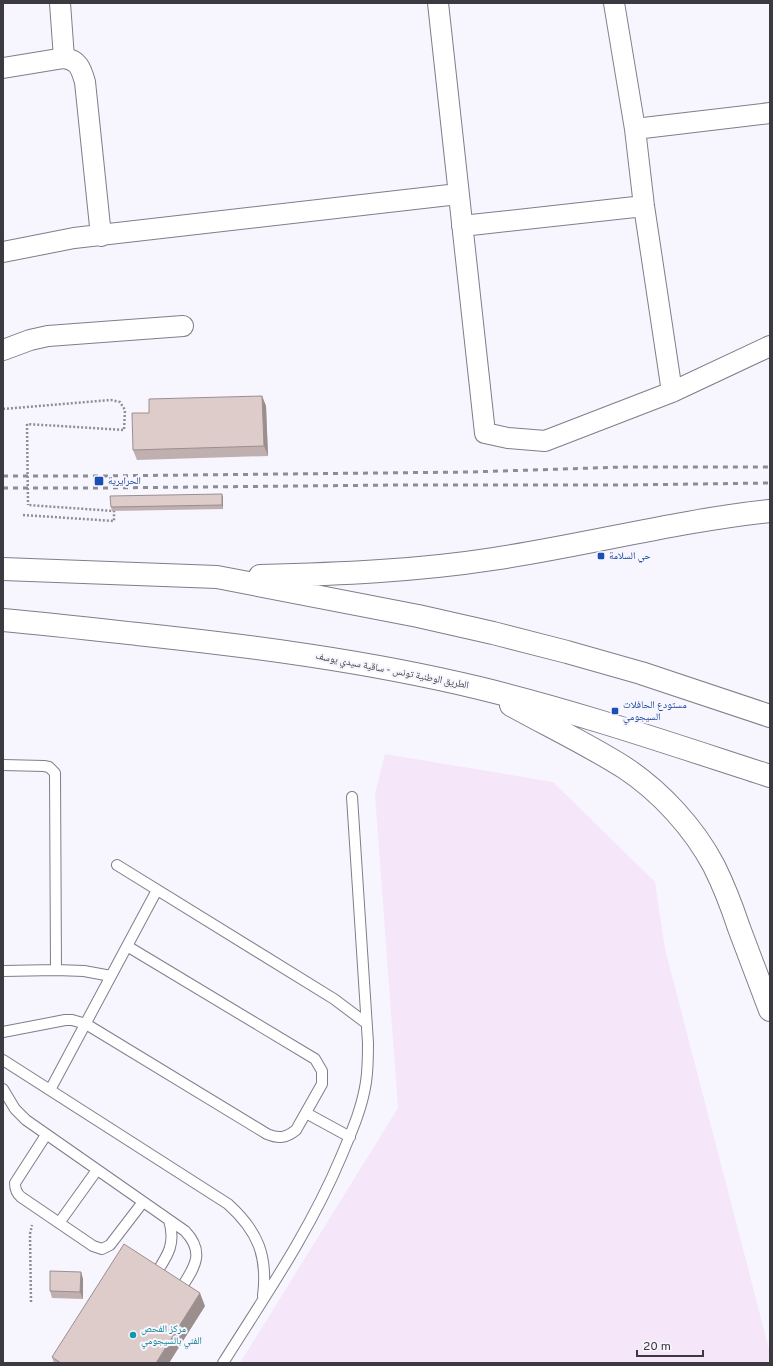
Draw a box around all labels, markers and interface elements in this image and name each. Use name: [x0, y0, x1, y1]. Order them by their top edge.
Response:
marker: الحرايرية: [93, 475, 105, 487]
place label: الحرايرية: [108, 475, 141, 488]
place label: حي السلامة: [609, 550, 652, 563]
marker: حي السلامة: [596, 551, 606, 561]
street label: الطريق الوطنية تونس - ساقية سيدي يوسف: [314, 650, 470, 693]
place label: مستودع الحافلات السيجومي: [623, 699, 687, 724]
marker: مستودع الحافلات السيجومي: [610, 706, 620, 716]
place label: مركز الفحص الفني بالسيجومي: [141, 1323, 202, 1348]
marker: مركز الفحص الفني بالسيجومي: [128, 1330, 138, 1340]
scale bar: [637, 1332, 703, 1358]
text: 20 m: [643, 1339, 671, 1355]

